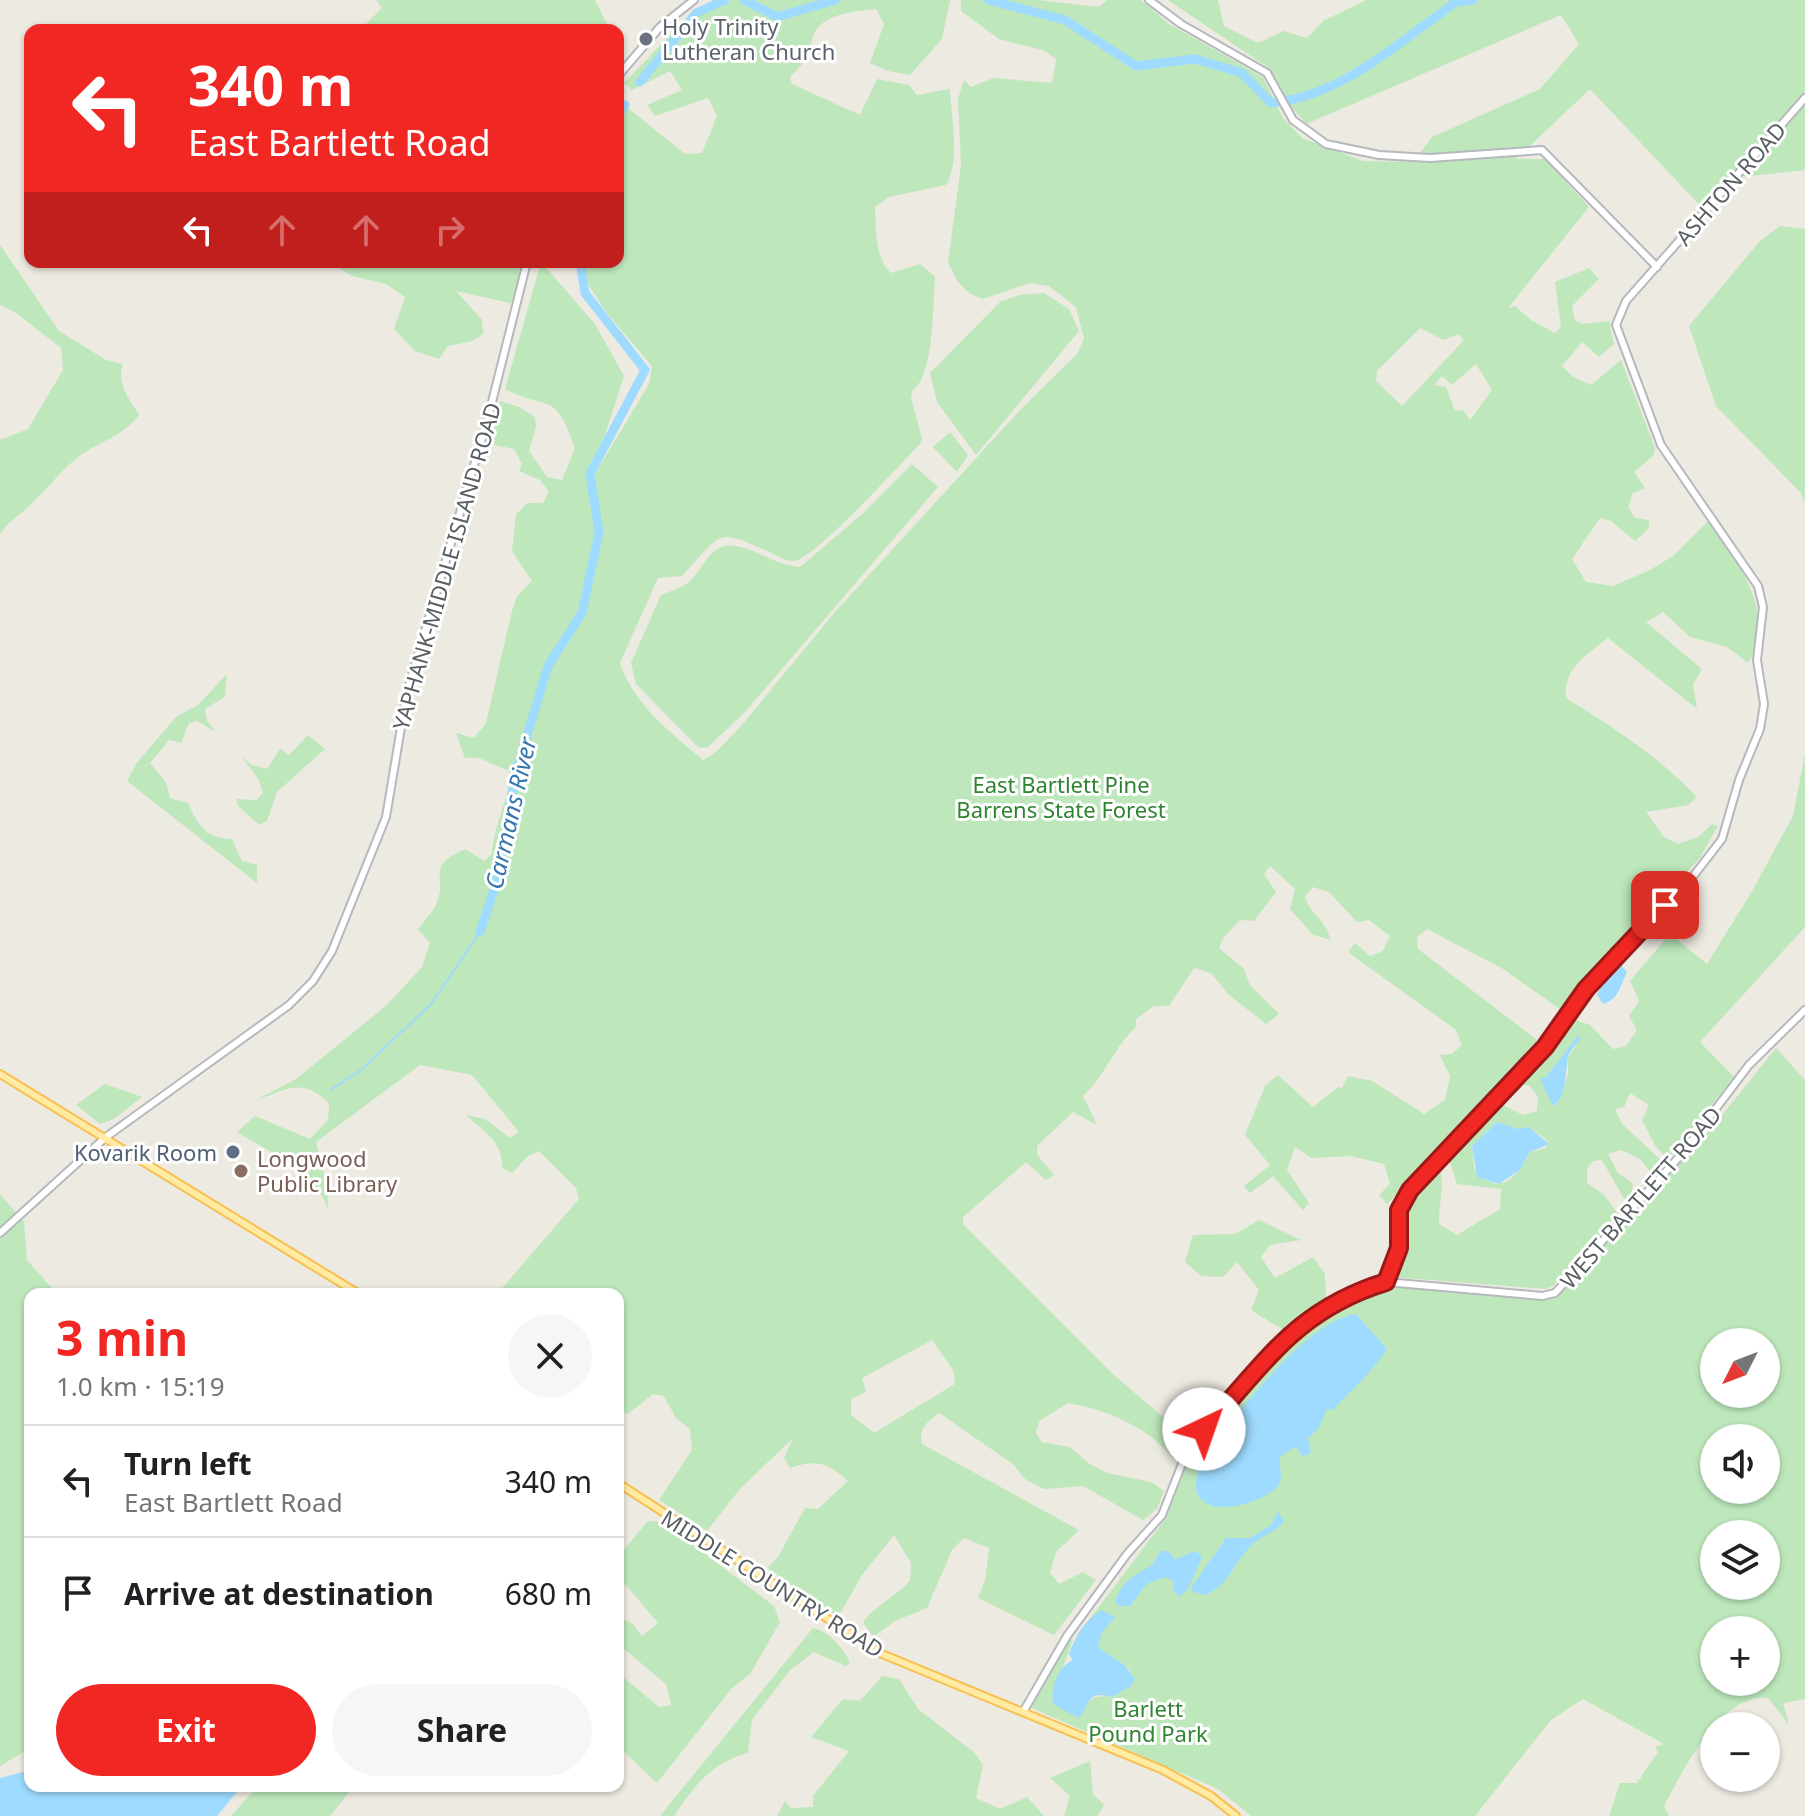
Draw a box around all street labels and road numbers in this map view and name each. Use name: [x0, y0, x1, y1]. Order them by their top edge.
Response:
street label: ASHTON ROAD: [1668, 115, 1792, 251]
street label: YAPHANK-MIDDLE ISLAND ROAD: [385, 399, 507, 733]
street label: WEST BARTLETT ROAD: [1553, 1100, 1727, 1294]
street label: MIDDLE COUNTRY ROAD: [656, 1502, 890, 1664]

